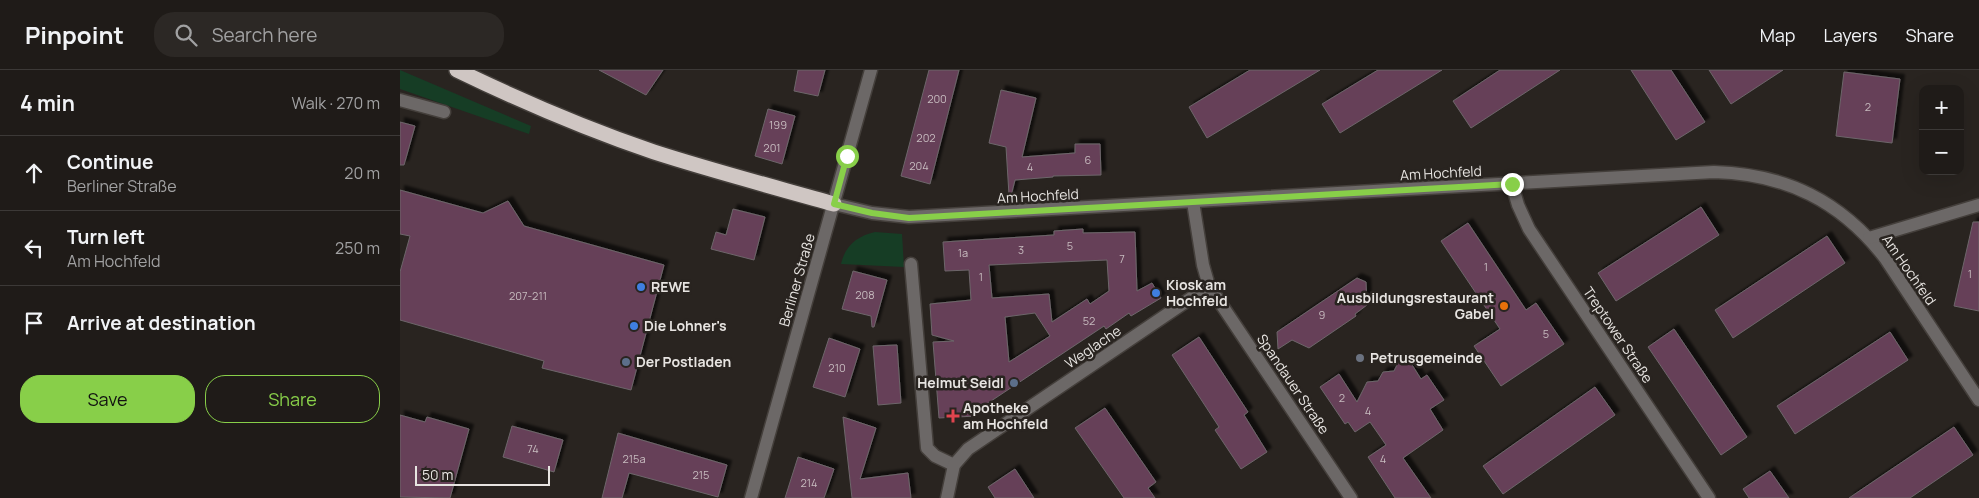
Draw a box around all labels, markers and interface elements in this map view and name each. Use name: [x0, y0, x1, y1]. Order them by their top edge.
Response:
search box: [154, 12, 504, 57]
text: Pinpoint: [25, 18, 124, 51]
icon: search: [172, 21, 200, 49]
text: Search here: [212, 22, 317, 48]
text: Map: [1760, 23, 1795, 47]
text: Layers: [1823, 23, 1877, 47]
text: Share: [1905, 23, 1954, 47]
map controls: [1919, 85, 1964, 175]
button: +: [1919, 85, 1964, 130]
text: 4 min: [20, 89, 75, 117]
house number: 200: [927, 91, 947, 106]
text: Walk · 270 m: [291, 92, 380, 114]
house number: 2: [1865, 99, 1871, 114]
house number: 199: [769, 117, 787, 132]
house number: 202: [916, 130, 936, 145]
button: −: [1919, 130, 1964, 175]
house number: 201: [763, 140, 781, 155]
route start: [836, 145, 859, 168]
text: Continue: [67, 149, 153, 175]
house number: 6: [1085, 152, 1092, 167]
house number: 204: [909, 158, 929, 173]
icon: ahead: [20, 159, 48, 187]
house number: 4: [1027, 159, 1033, 174]
street label: Am Hochfeld: [1400, 161, 1482, 184]
text: 20 m: [344, 162, 380, 184]
route end: [1501, 173, 1524, 196]
text: Berliner Straße: [67, 175, 177, 197]
street label: Am Hochfeld: [997, 184, 1079, 207]
text: Turn left: [67, 224, 145, 250]
street label: Berliner Straße: [774, 231, 819, 329]
street label: Am Hochfeld: [1878, 231, 1941, 309]
icon: left: [20, 234, 48, 262]
text: 250 m: [335, 237, 380, 259]
house number: 5: [1067, 238, 1073, 253]
house number: 3: [1018, 242, 1024, 257]
house number: 1a: [958, 245, 968, 260]
text: Am Hochfeld: [67, 250, 161, 272]
house number: 7: [1119, 251, 1125, 266]
house number: 1: [1484, 259, 1488, 274]
house number: 1: [1968, 266, 1972, 281]
house number: 1: [979, 269, 983, 284]
place label: Kiosk am Hochfeld: [1166, 275, 1228, 310]
place label: REWE: [651, 277, 690, 296]
marker: REWE: [635, 281, 647, 293]
street label: Treptower Straße: [1579, 283, 1658, 386]
house number: 208: [855, 287, 875, 302]
marker: Kiosk am Hochfeld: [1150, 287, 1162, 299]
house number: 207-211: [509, 288, 547, 303]
place label: Ausbildungsrestaurant Gabel: [1337, 288, 1494, 323]
marker: Ausbildungsrestaurant Gabel: [1498, 300, 1510, 312]
house number: 9: [1319, 307, 1326, 322]
icon: arrive: [20, 309, 48, 337]
text: Arrive at destination: [67, 310, 256, 336]
house number: 52: [1083, 313, 1095, 328]
place label: Die Lohner's: [644, 316, 727, 335]
marker: Die Lohner's: [628, 320, 640, 332]
street label: Weglache: [1061, 321, 1125, 372]
house number: 5: [1543, 326, 1549, 341]
street label: Spandauer Straße: [1253, 330, 1334, 437]
place label: Petrusgemeinde: [1370, 348, 1483, 367]
place label: Der Postladen: [636, 352, 731, 371]
marker: Petrusgemeinde: [1354, 352, 1366, 364]
marker: Der Postladen: [620, 356, 632, 368]
house number: 210: [828, 360, 846, 375]
place label: Helmut Seidl: [917, 373, 1004, 392]
button: Save: [20, 375, 195, 423]
button: Share: [205, 375, 380, 423]
marker: Helmut Seidl: [1008, 377, 1020, 389]
house number: 2: [1339, 390, 1345, 405]
place label: Apotheke am Hochfeld: [963, 398, 1048, 433]
house number: 4: [1365, 403, 1371, 418]
marker: Apotheke am Hochfeld: [947, 410, 959, 422]
house number: 74: [527, 441, 539, 456]
house number: 215a: [622, 451, 646, 466]
house number: 4: [1380, 451, 1386, 466]
scale bar: [415, 463, 550, 486]
text: 50 m: [422, 465, 453, 484]
house number: 215: [693, 467, 709, 482]
house number: 214: [800, 475, 818, 490]

